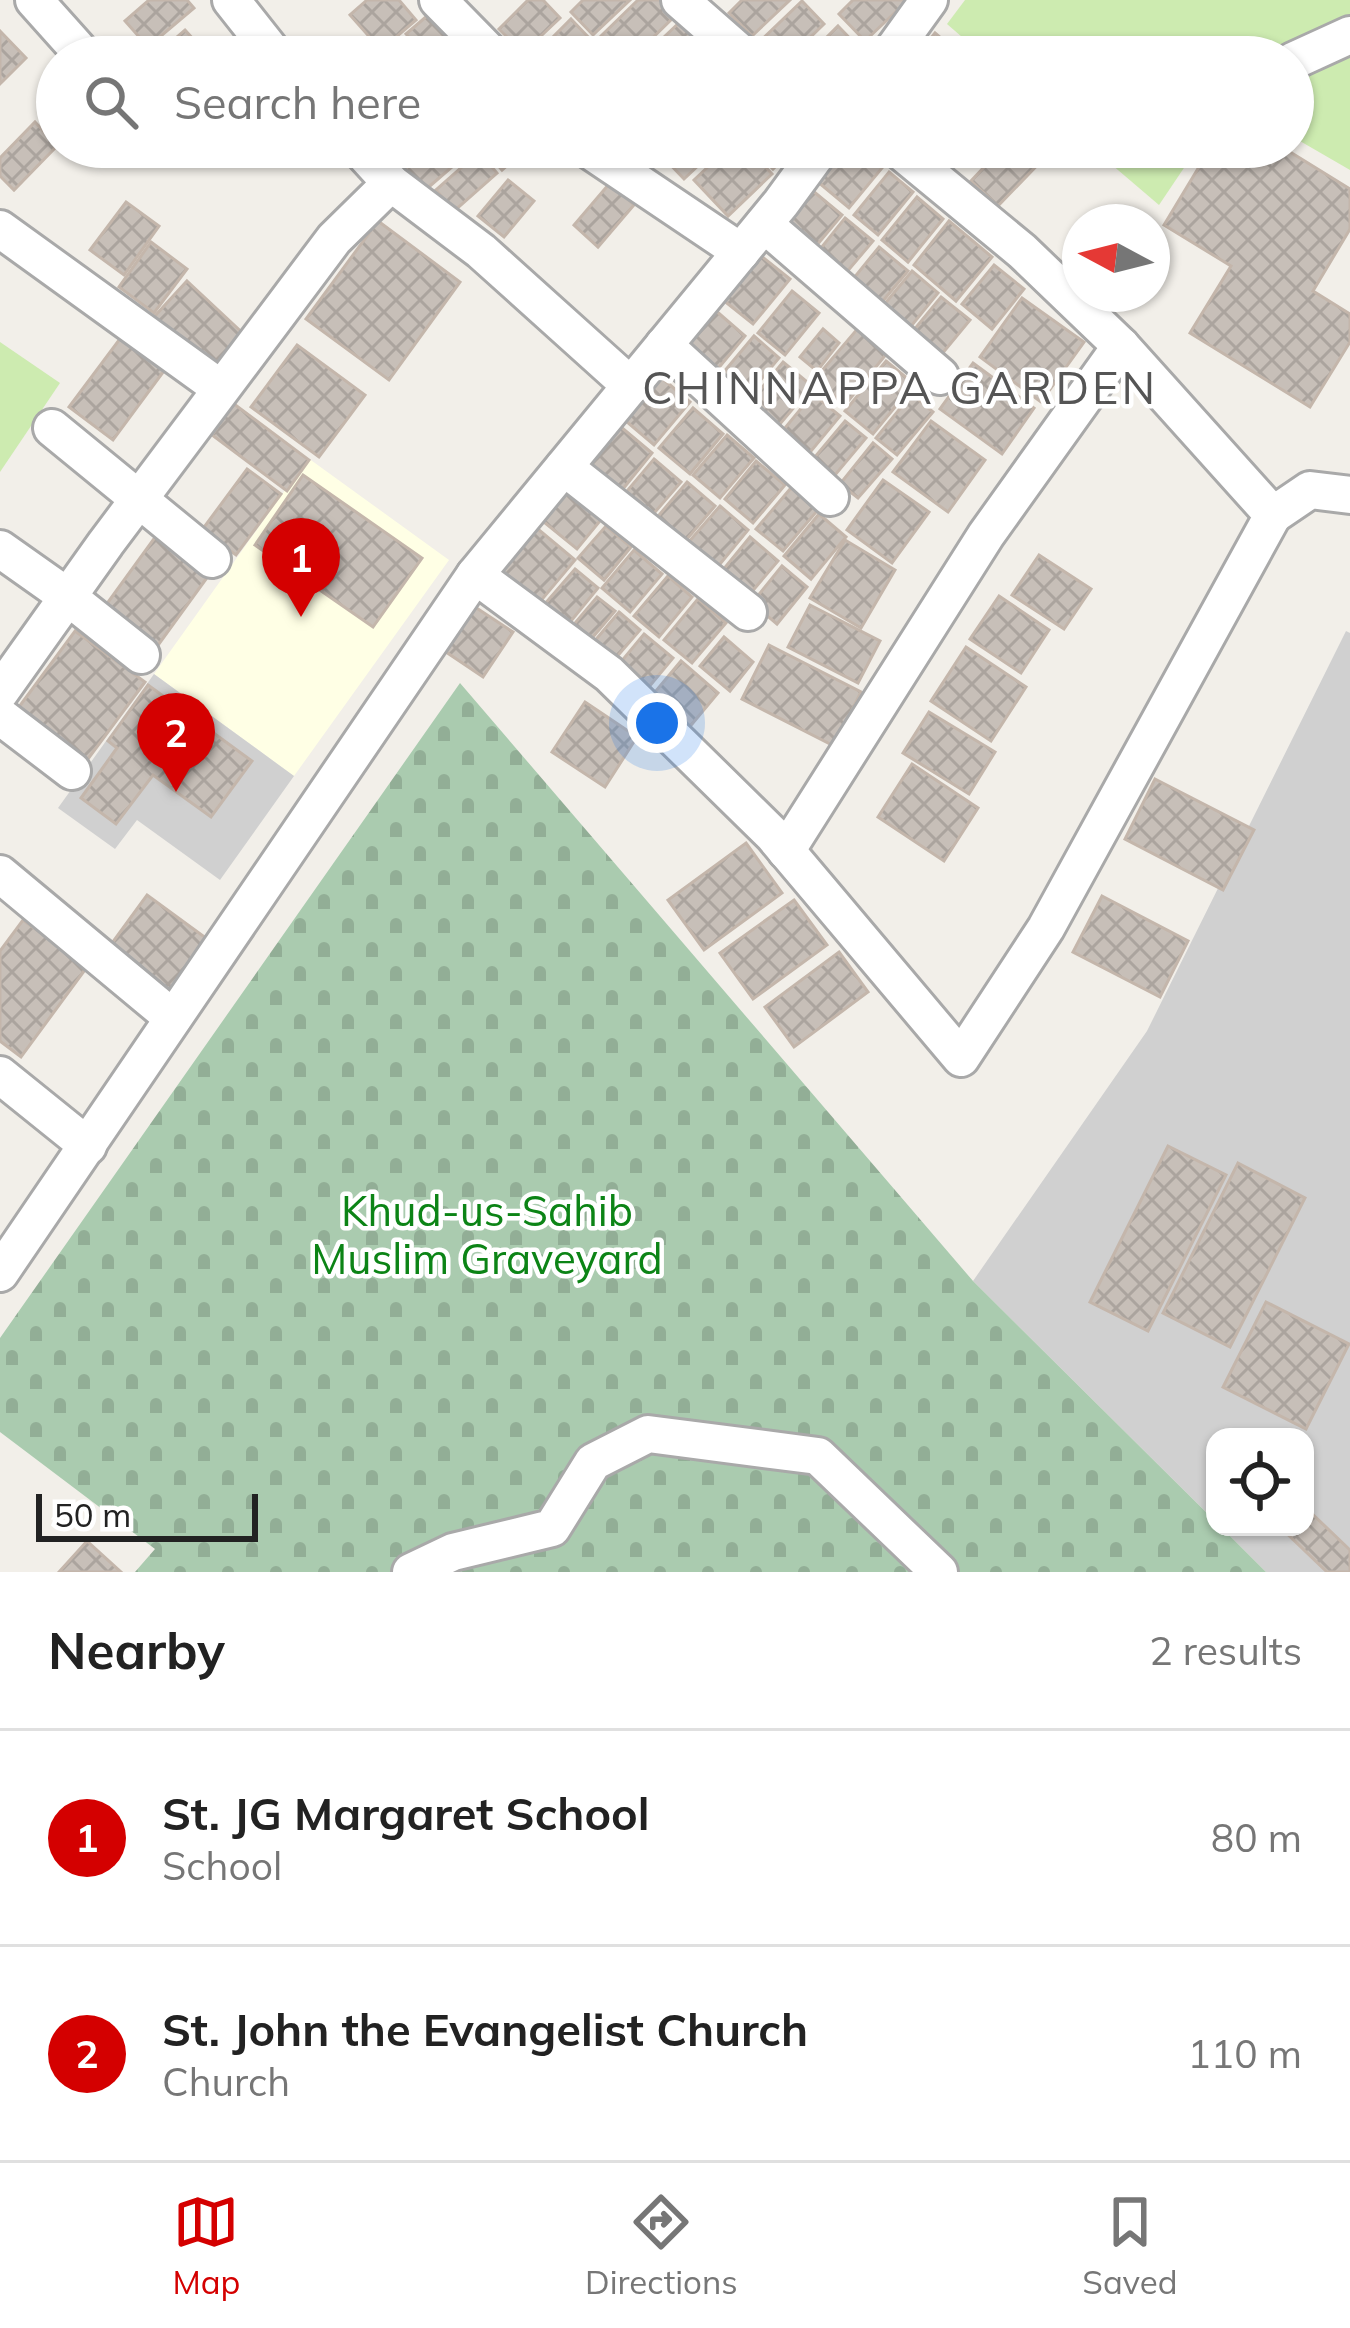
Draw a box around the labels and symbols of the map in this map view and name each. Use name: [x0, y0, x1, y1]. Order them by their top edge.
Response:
north arrow: [1062, 204, 1170, 312]
district label: CHINNAPPA GARDEN: [642, 359, 1158, 415]
pin: 1: [262, 518, 340, 617]
pin: 2: [137, 693, 215, 792]
your location: [627, 693, 687, 753]
park label: Khud-us-Sahib Muslim Graveyard: [311, 1184, 663, 1285]
scale bar: [36, 1488, 258, 1541]

